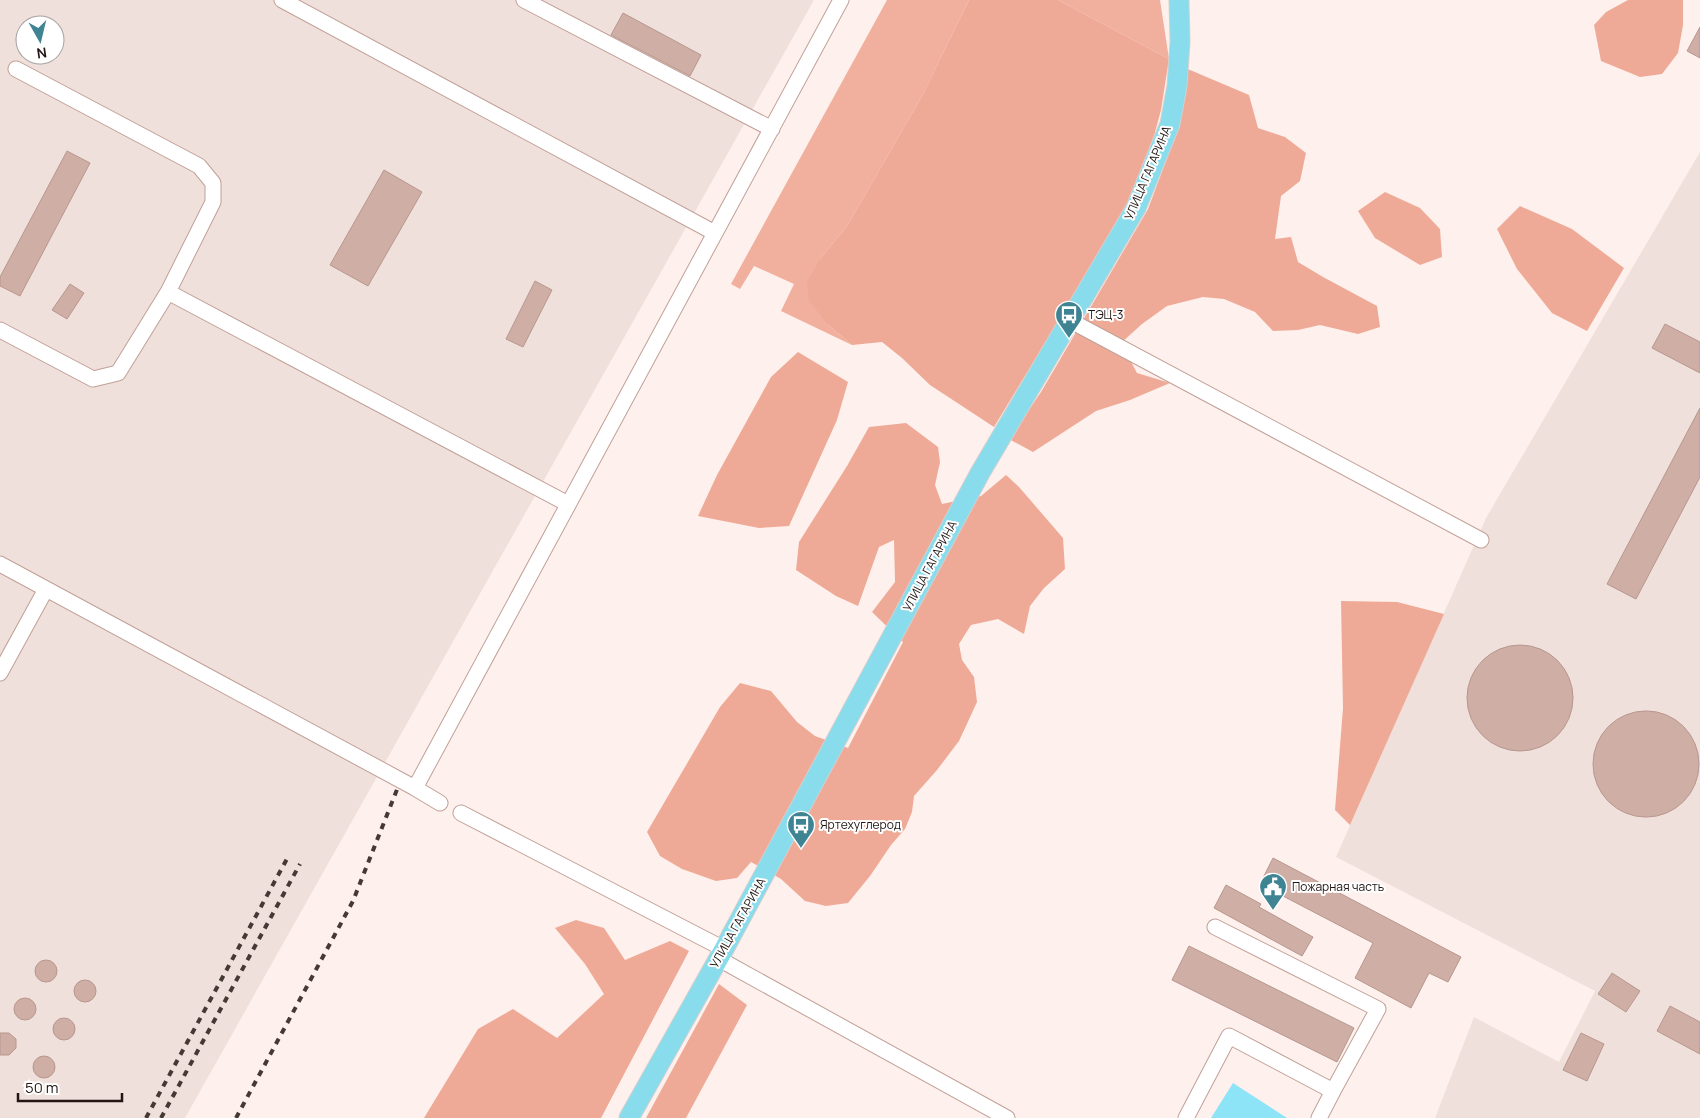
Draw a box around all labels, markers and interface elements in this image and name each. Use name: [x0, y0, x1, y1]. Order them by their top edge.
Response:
north arrow: [15, 15, 65, 65]
text: N: [36, 43, 48, 63]
street label: УЛИЦА ГАГАРИНА: [1120, 123, 1175, 222]
bus stop icon: ТЭЦ-3: [1054, 300, 1084, 339]
place label: ТЭЦ-3: [1088, 306, 1123, 323]
street label: УЛИЦА ГАГАРИНА: [898, 517, 961, 614]
bus stop icon: Яртехуглерод: [786, 810, 816, 849]
place label: Яртехуглерод: [820, 816, 901, 833]
public building icon: Пожарная часть: [1258, 872, 1288, 911]
street label: УЛИЦА ГАГАРИНА: [706, 874, 770, 971]
place label: Пожарная часть: [1292, 878, 1384, 895]
scale bar: [18, 1070, 121, 1102]
text: 50 m: [25, 1077, 59, 1098]

